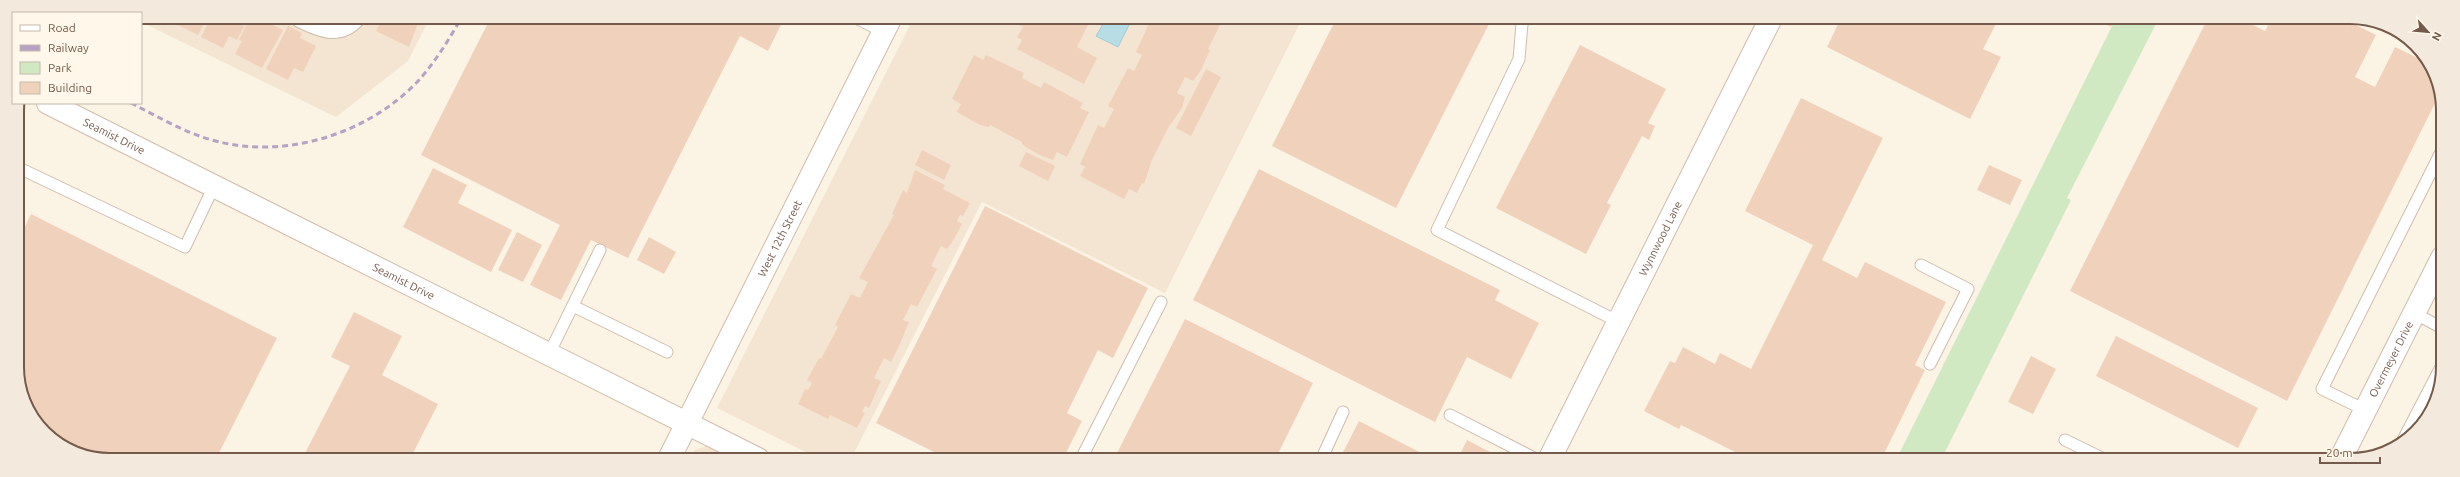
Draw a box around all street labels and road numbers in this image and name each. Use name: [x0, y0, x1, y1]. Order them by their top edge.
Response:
street label: Seamist Drive: [81, 116, 147, 157]
street label: West 12th Street: [756, 197, 804, 279]
street label: Wynnwood Lane: [1637, 199, 1684, 278]
street label: Seamist Drive: [371, 261, 437, 302]
street label: Overmeyer Drive: [2367, 319, 2415, 399]

